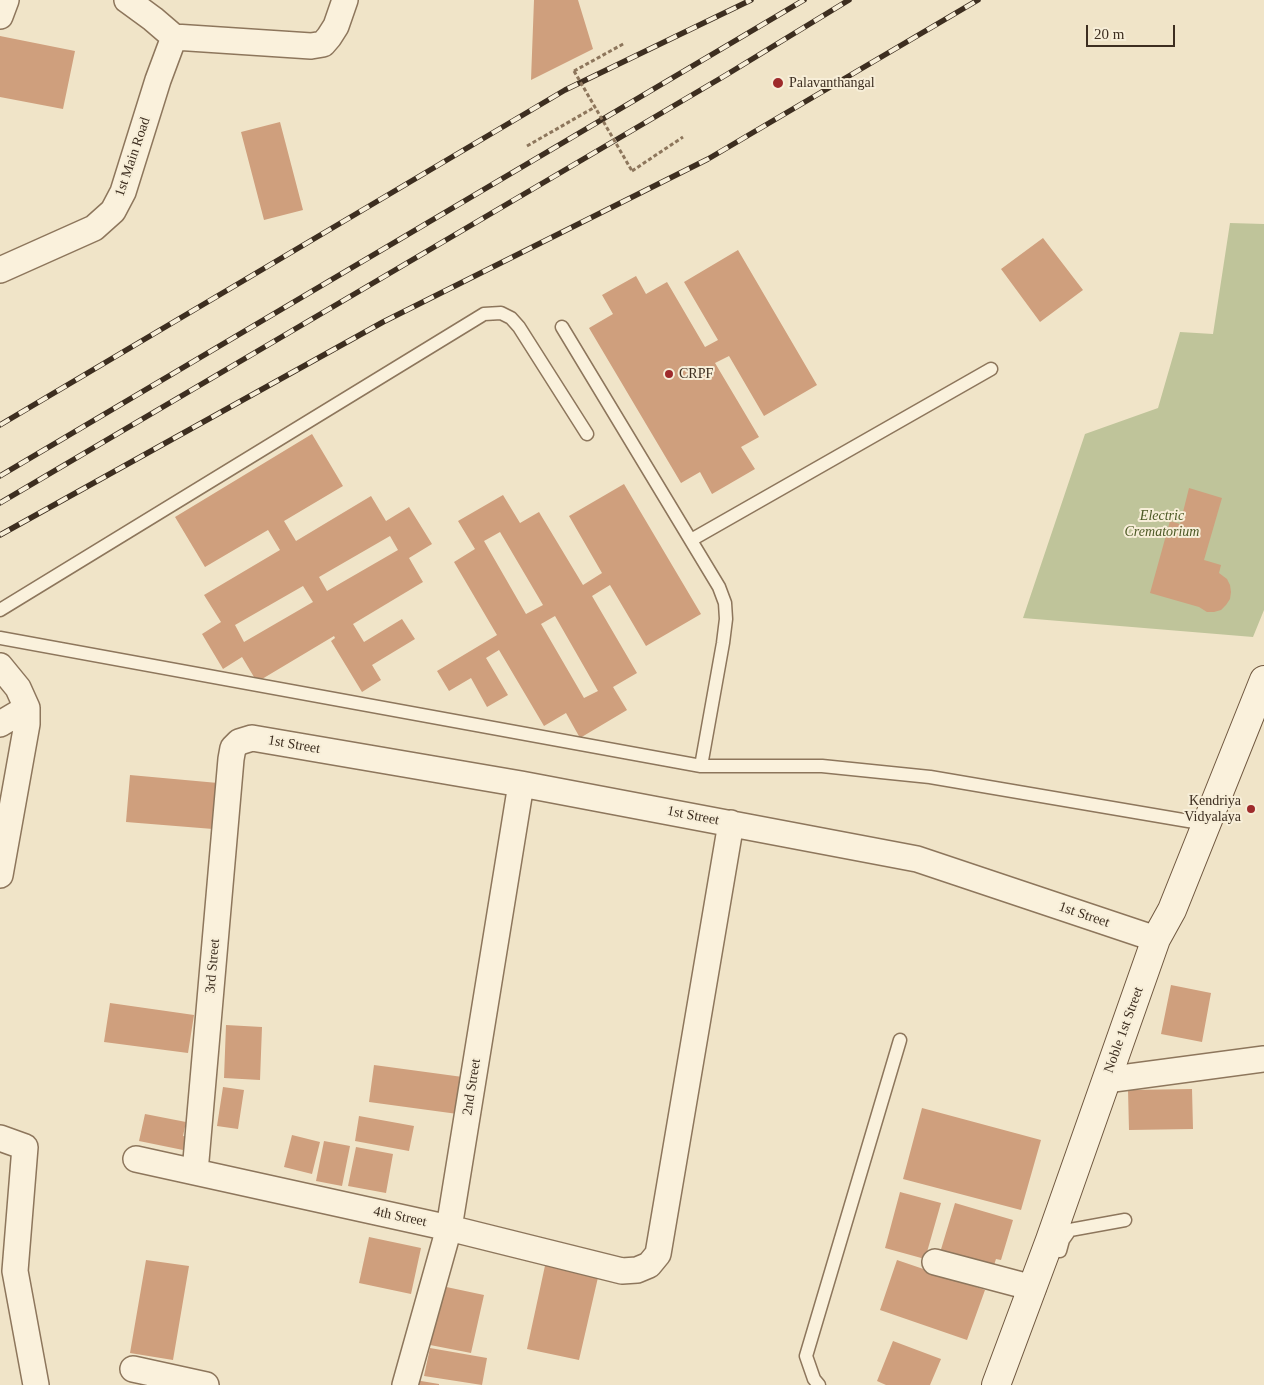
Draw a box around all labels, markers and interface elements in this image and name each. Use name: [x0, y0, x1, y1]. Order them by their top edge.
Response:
scale bar: [1089, 15, 1178, 47]
text: 20 m: [1094, 26, 1124, 42]
place label: Palavanthangal: [789, 75, 875, 91]
marker: Palavanthangal: [771, 76, 785, 90]
street label: 1st Main Road: [112, 115, 154, 199]
place label: CRPF: [679, 366, 713, 382]
marker: CRPF: [663, 368, 675, 380]
park label: Electric Crematorium: [1125, 508, 1199, 540]
street label: 1st Street: [267, 732, 321, 758]
place label: Kendriya Vidyalaya: [1184, 793, 1241, 826]
street label: 1st Street: [666, 803, 720, 829]
marker: Kendriya Vidyalaya: [1245, 803, 1257, 815]
street label: 1st Street: [1056, 899, 1112, 931]
street label: 3rd Street: [202, 938, 224, 994]
street label: Noble 1st Street: [1101, 985, 1147, 1075]
street label: 2nd Street: [459, 1057, 485, 1117]
street label: 4th Street: [372, 1203, 428, 1231]

